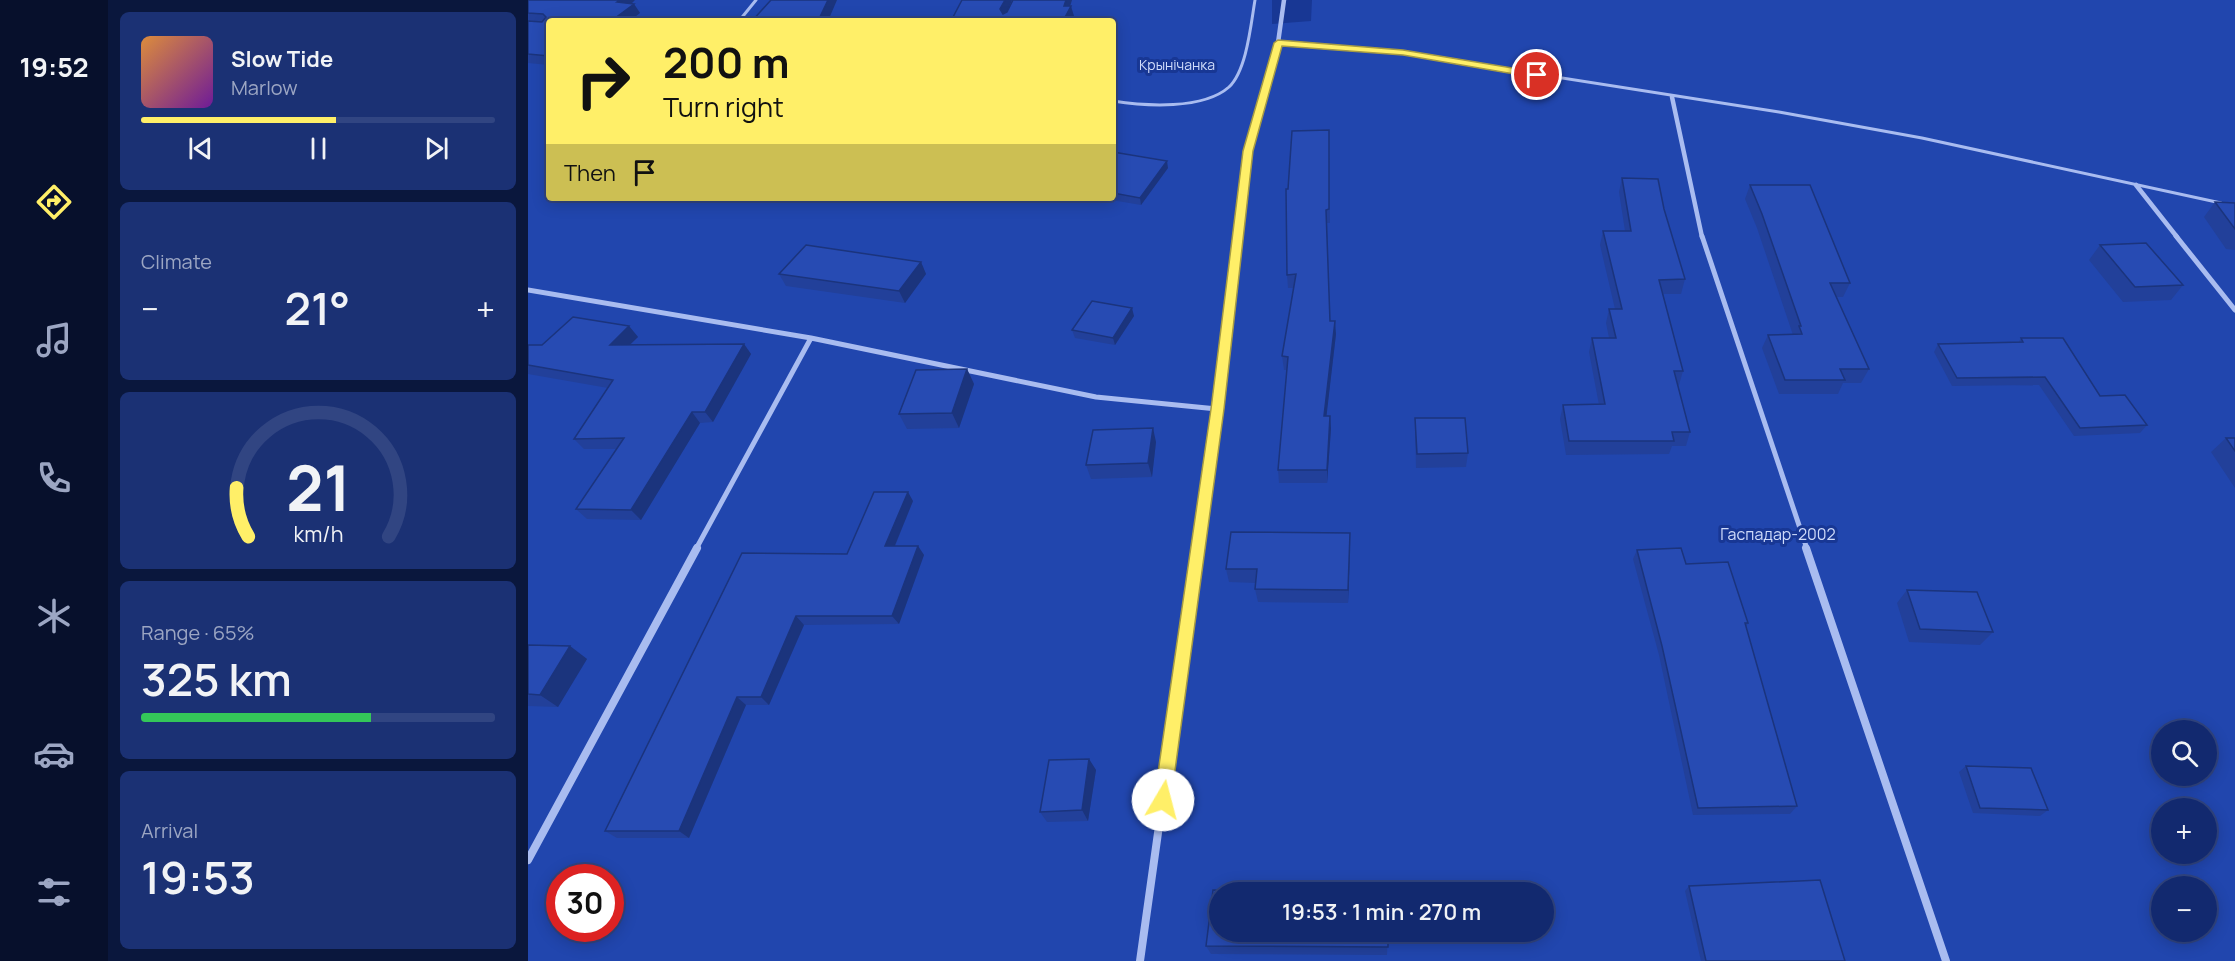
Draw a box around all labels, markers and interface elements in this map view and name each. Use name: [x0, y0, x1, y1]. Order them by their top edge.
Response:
text: 200 m: [663, 33, 789, 91]
icon: right: [564, 42, 642, 120]
text: Slow Tide: [231, 44, 333, 74]
text: 19:52: [19, 48, 89, 85]
pin: [1511, 49, 1562, 100]
park label: Крынічанка: [1139, 55, 1215, 74]
icon: arrive: [1520, 58, 1553, 91]
text: Marlow: [231, 74, 298, 101]
text: Turn right: [663, 88, 784, 125]
icon: previous: [184, 132, 217, 165]
icon: pause: [302, 132, 335, 165]
icon: next: [420, 132, 453, 165]
icon: arrive: [628, 156, 661, 189]
text: Then: [564, 158, 616, 188]
icon: directions: [33, 181, 75, 223]
text: Climate: [141, 248, 212, 275]
text: 21°: [285, 277, 350, 339]
text: −: [141, 286, 159, 331]
text: +: [476, 286, 495, 331]
icon: music: [33, 319, 75, 361]
text: 21: [286, 445, 350, 531]
icon: phone: [33, 457, 75, 499]
text: km/h: [293, 520, 343, 549]
park label: Гаспадар-2002: [1720, 523, 1836, 545]
icon: climate: [33, 595, 75, 637]
text: Range · 65%: [141, 619, 255, 646]
text: 325 km: [141, 648, 292, 710]
map controls: [2151, 720, 2217, 942]
button: search: [2151, 720, 2217, 786]
icon: car: [33, 733, 75, 775]
position arrow: [1131, 768, 1195, 832]
button: +: [2151, 798, 2217, 864]
text: Arrival: [141, 817, 198, 844]
text: 19:53: [141, 846, 255, 908]
speed limit sign: 30: [546, 864, 624, 942]
icon: filters: [33, 871, 75, 913]
button: −: [2151, 876, 2217, 942]
text: 19:53 · 1 min · 270 m: [1282, 897, 1481, 927]

